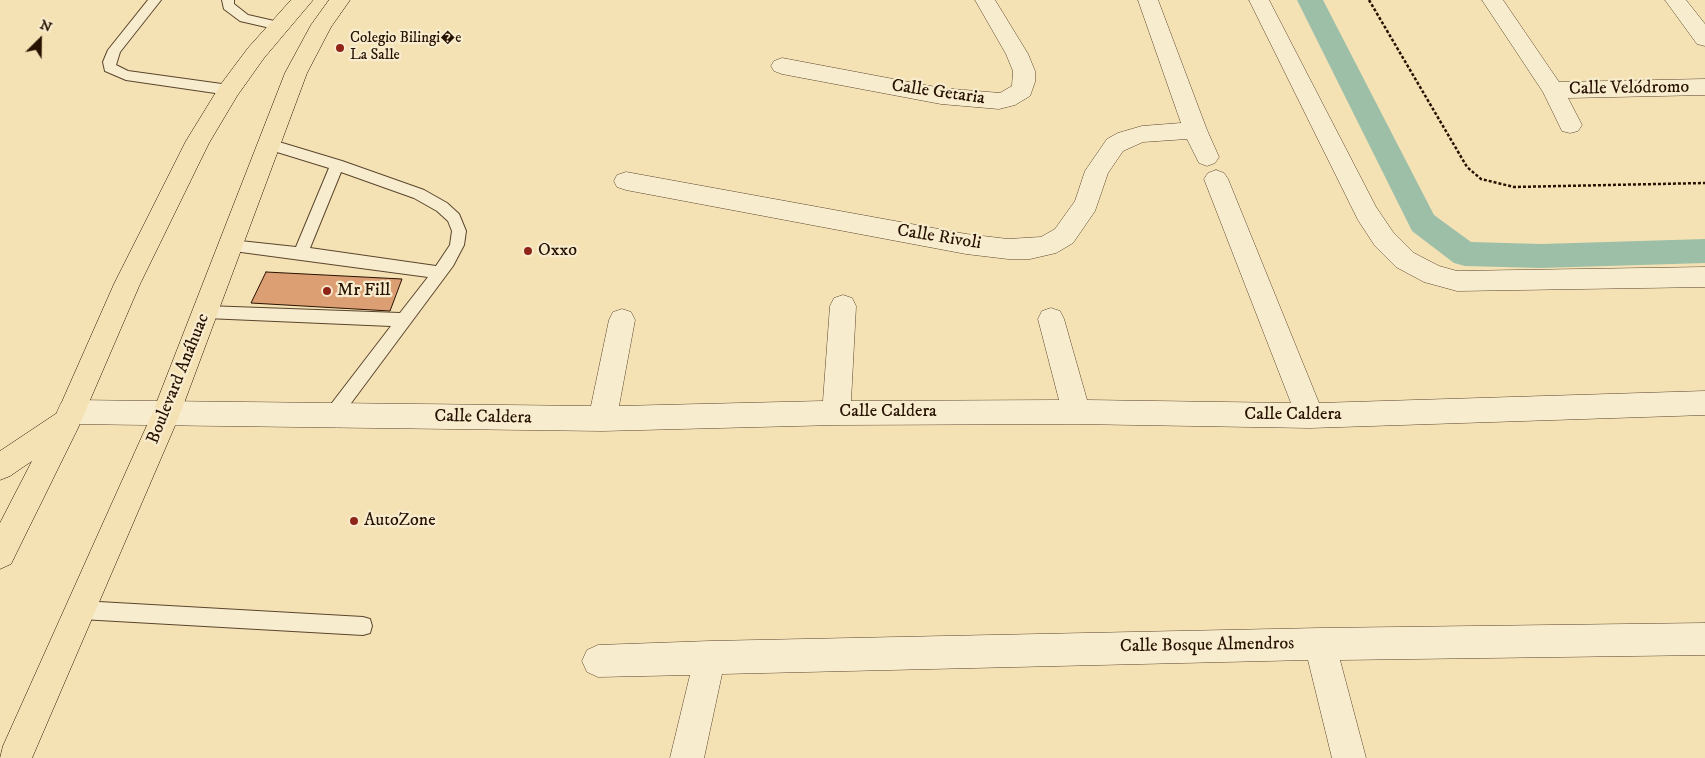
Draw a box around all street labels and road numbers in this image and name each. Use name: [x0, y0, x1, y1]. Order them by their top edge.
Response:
street label: Calle Getaria: [890, 76, 986, 110]
street label: Calle Velódromo: [1569, 77, 1689, 101]
street label: Calle Rivoli: [895, 221, 983, 255]
street label: Boulevard Anáhuac: [143, 311, 215, 447]
street label: Calle Caldera: [839, 401, 937, 423]
street label: Calle Caldera: [1244, 404, 1342, 426]
street label: Calle Caldera: [434, 406, 532, 430]
street label: Calle Bosque Almendros: [1120, 634, 1294, 658]

